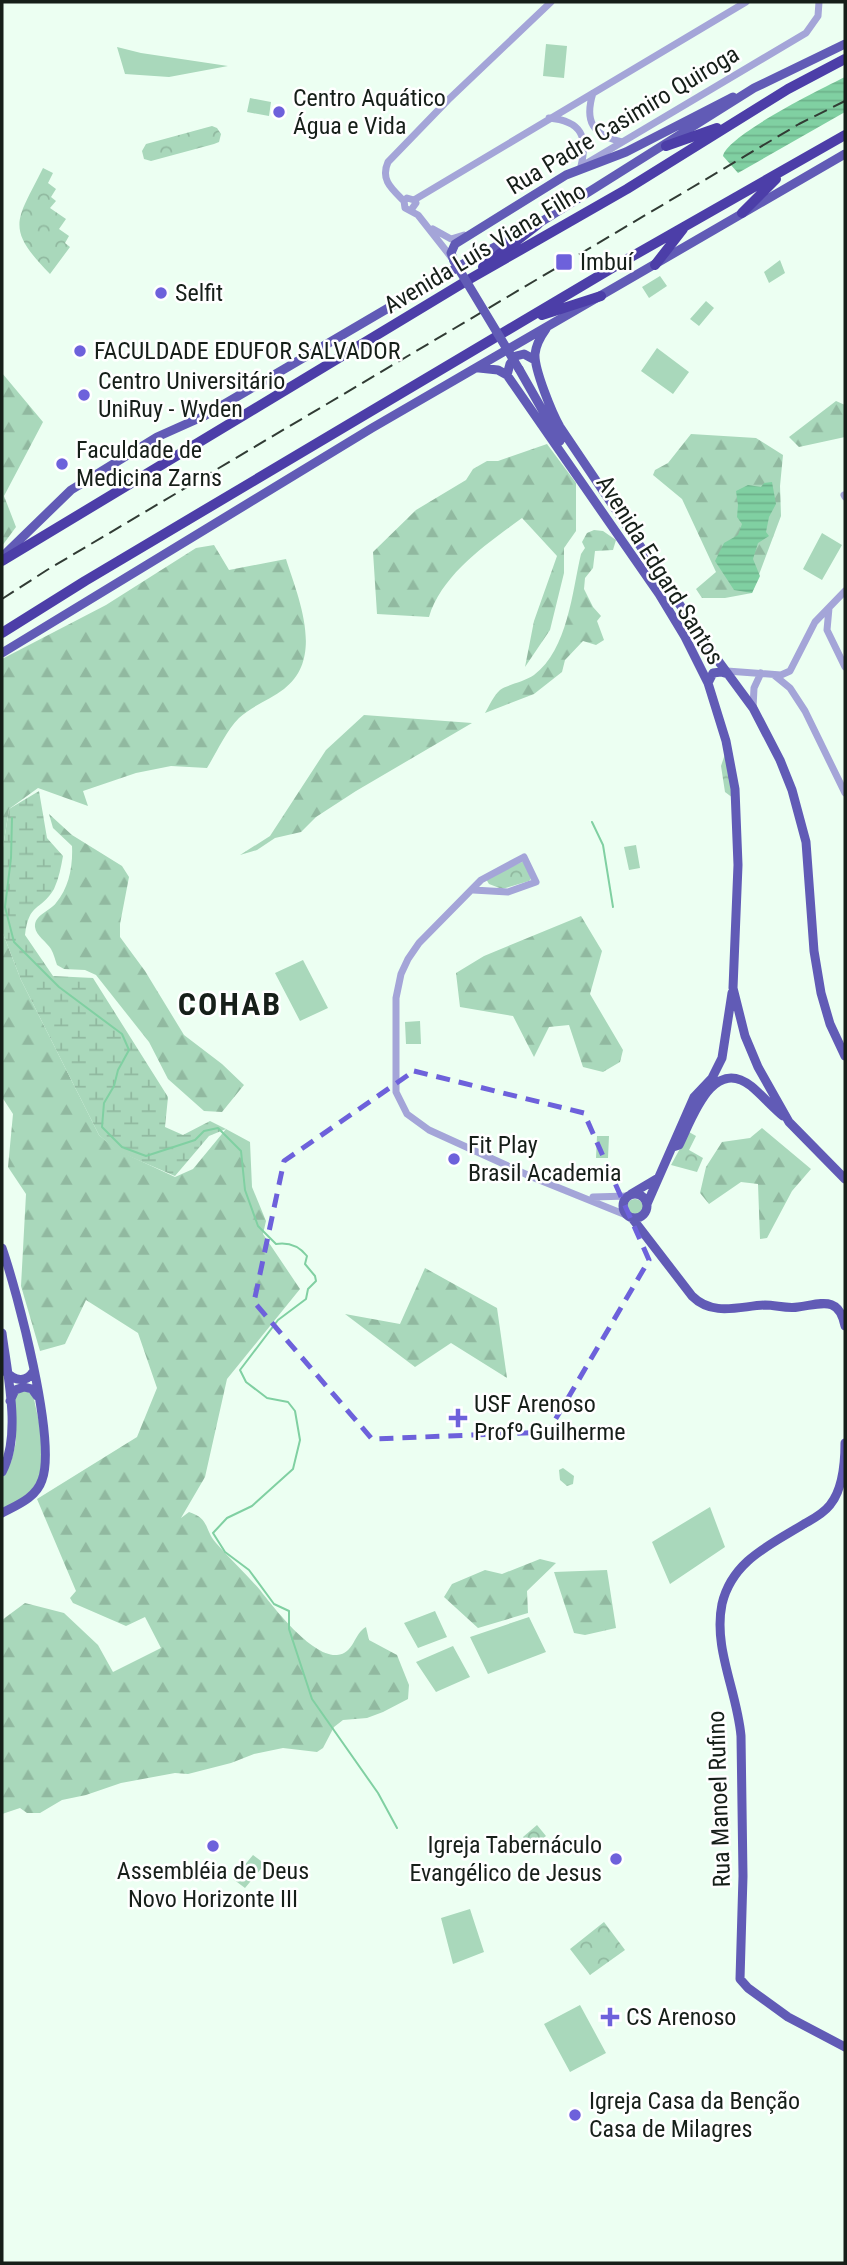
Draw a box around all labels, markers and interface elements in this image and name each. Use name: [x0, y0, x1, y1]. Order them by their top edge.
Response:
street label: Rua Padre Casimiro Quiroga: [502, 40, 744, 200]
place label: Centro Aquático Água e Vida: [293, 84, 446, 140]
marker: Centro Aquático Água e Vida: [271, 104, 287, 120]
street label: Avenida Luís Viana Filho: [379, 177, 591, 319]
place label: Imbuí: [580, 248, 635, 276]
marker: Imbuí: [554, 252, 574, 272]
place label: Selfit: [175, 279, 223, 307]
marker: Selfit: [153, 285, 169, 301]
place label: FACULDADE EDUFOR SALVADOR: [94, 337, 401, 365]
marker: FACULDADE EDUFOR SALVADOR: [72, 343, 88, 359]
place label: Centro Universitário UniRuy - Wyden: [98, 367, 285, 423]
marker: Centro Universitário UniRuy - Wyden: [76, 387, 92, 403]
place label: Faculdade de Medicina Zarns: [76, 436, 222, 492]
marker: Faculdade de Medicina Zarns: [54, 456, 70, 472]
street label: Avenida Edgard Santos: [590, 470, 730, 670]
district label: COHAB: [178, 985, 282, 1023]
place label: Fit Play Brasil Academia: [468, 1131, 622, 1187]
marker: Fit Play Brasil Academia: [446, 1151, 462, 1167]
place label: USF Arenoso Profº Guilherme: [474, 1390, 625, 1446]
marker: USF Arenoso Profº Guilherme: [448, 1408, 468, 1428]
street label: Rua Manoel Rufino: [702, 1710, 736, 1888]
place label: Igreja Tabernáculo Evangélico de Jesus: [409, 1831, 602, 1887]
marker: Assembléia de Deus Novo Horizonte III: [205, 1838, 221, 1854]
marker: Igreja Tabernáculo Evangélico de Jesus: [608, 1851, 624, 1867]
place label: Assembléia de Deus Novo Horizonte III: [117, 1857, 309, 1913]
place label: CS Arenoso: [626, 2003, 736, 2031]
marker: CS Arenoso: [600, 2007, 620, 2027]
place label: Igreja Casa da Benção Casa de Milagres: [589, 2087, 800, 2143]
marker: Igreja Casa da Benção Casa de Milagres: [567, 2107, 583, 2123]

